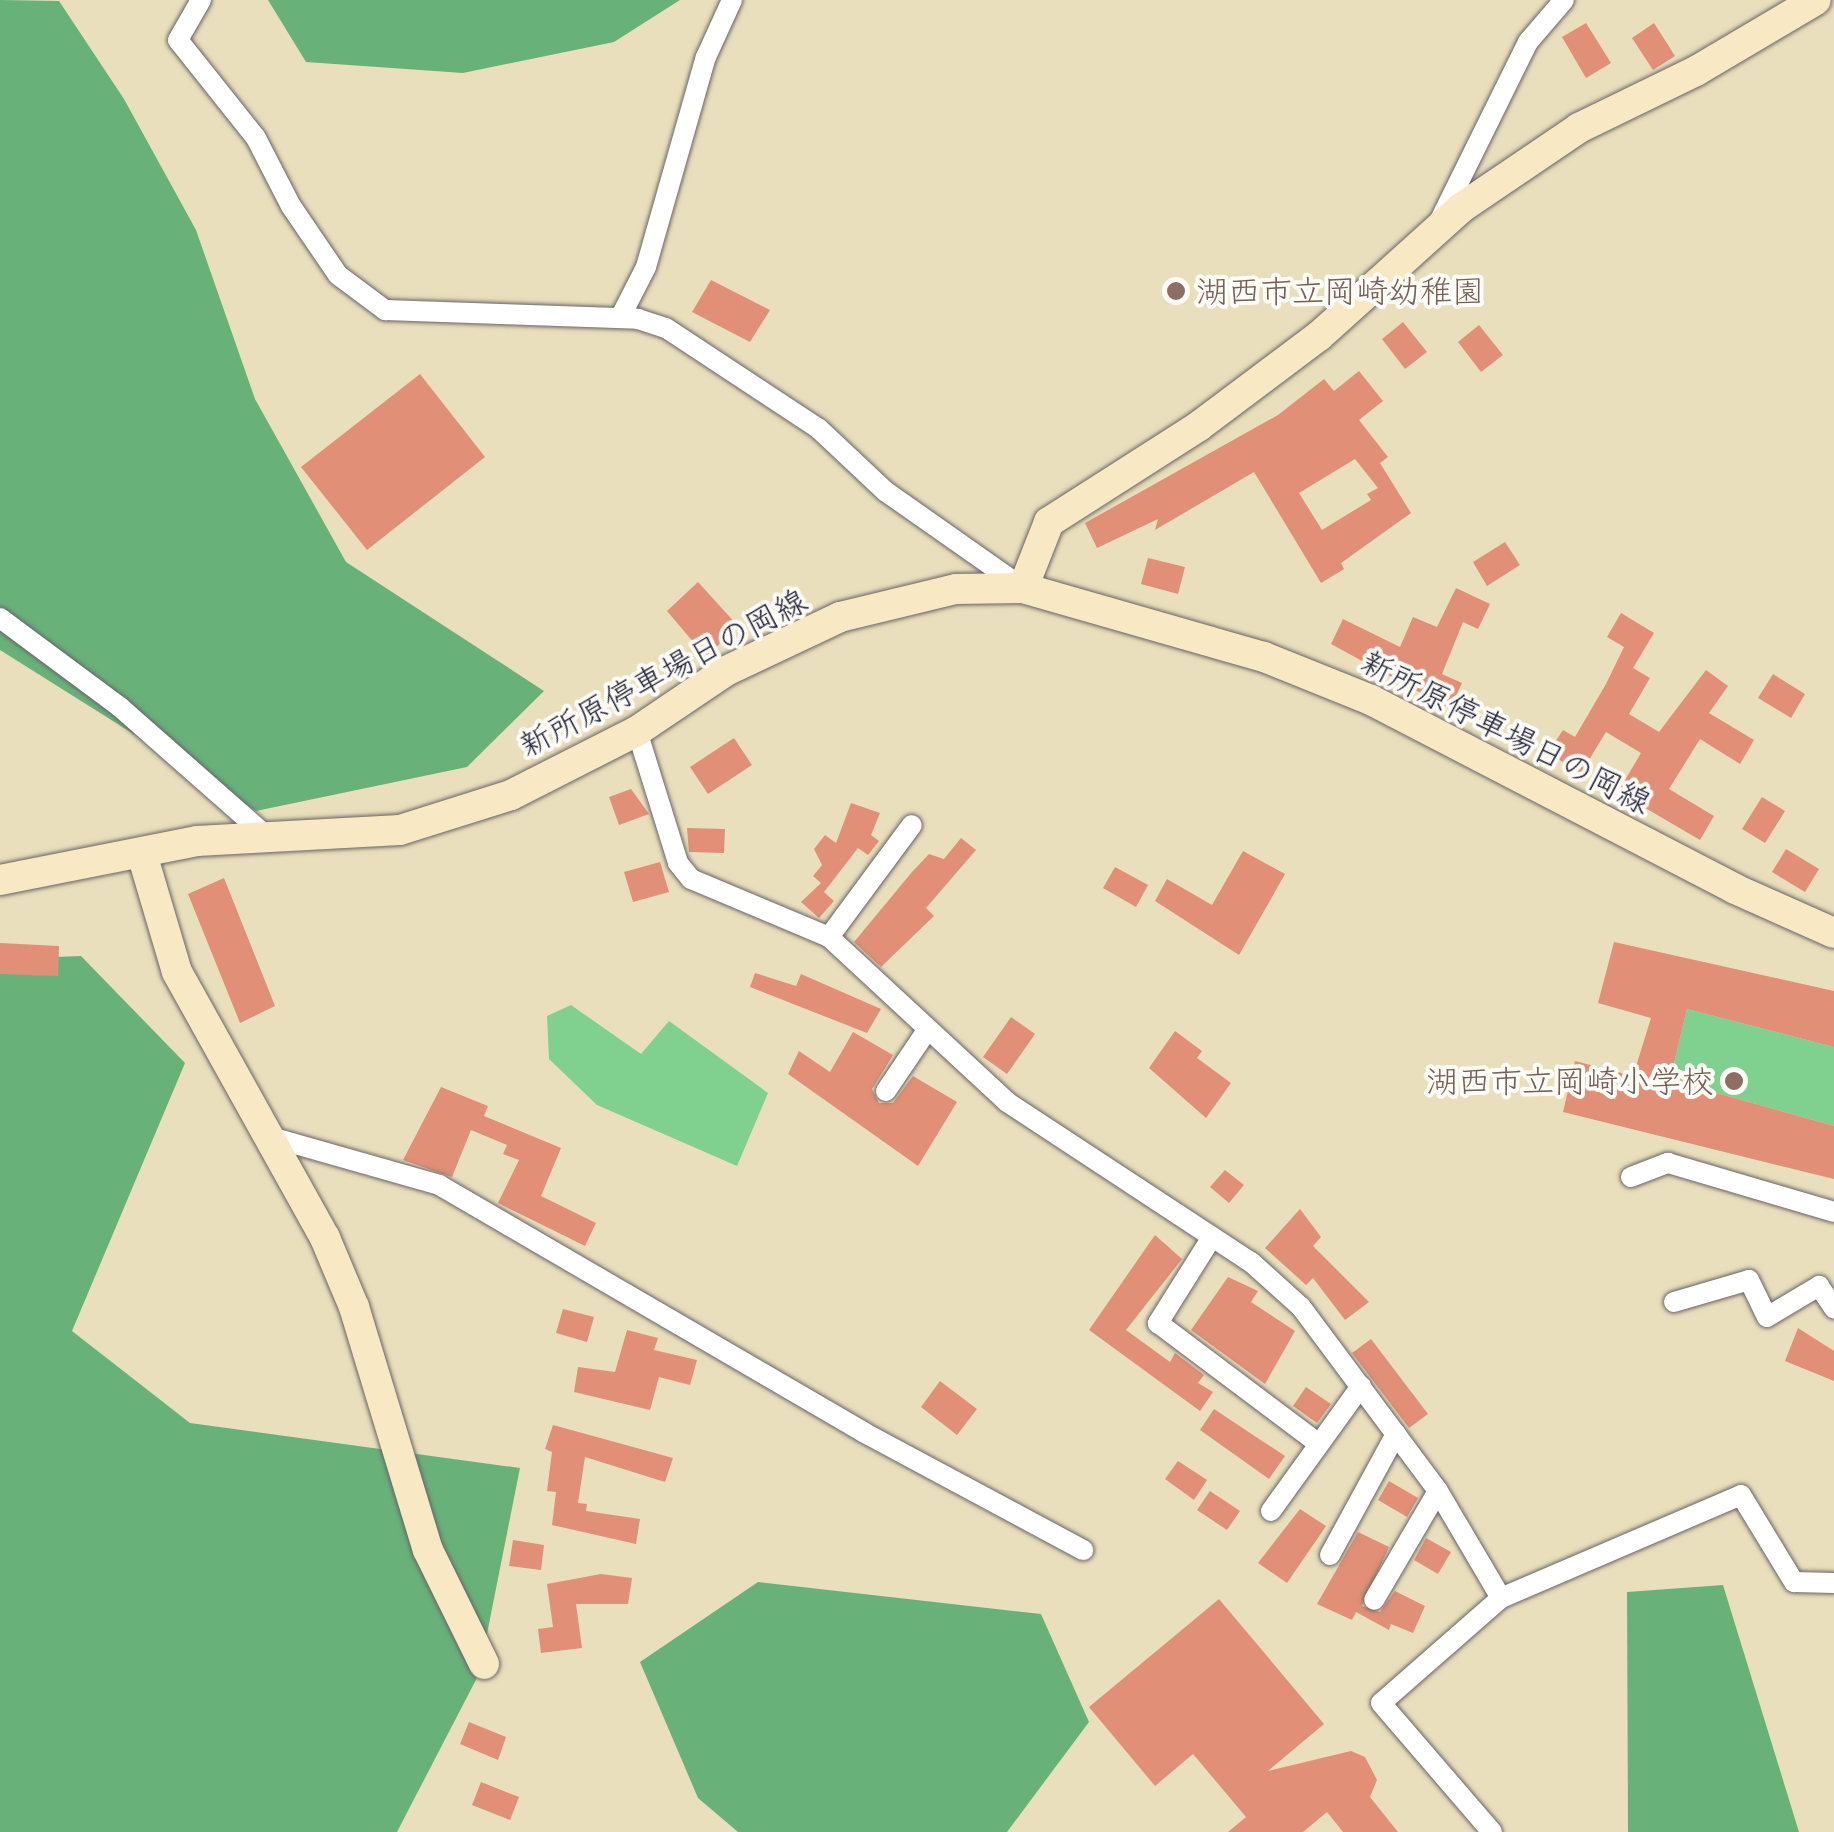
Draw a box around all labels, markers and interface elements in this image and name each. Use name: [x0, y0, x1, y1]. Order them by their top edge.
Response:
place label: 湖西市立岡崎幼稚園: [1196, 272, 1484, 310]
marker: 湖西市立岡崎幼稚園: [1165, 280, 1187, 302]
street label: 新所原停車場日の岡線: [513, 581, 813, 765]
street label: 新所原停車場日の岡線: [1355, 642, 1657, 822]
place label: 湖西市立岡崎小学校: [1426, 1062, 1714, 1100]
marker: 湖西市立岡崎小学校: [1723, 1070, 1745, 1092]

